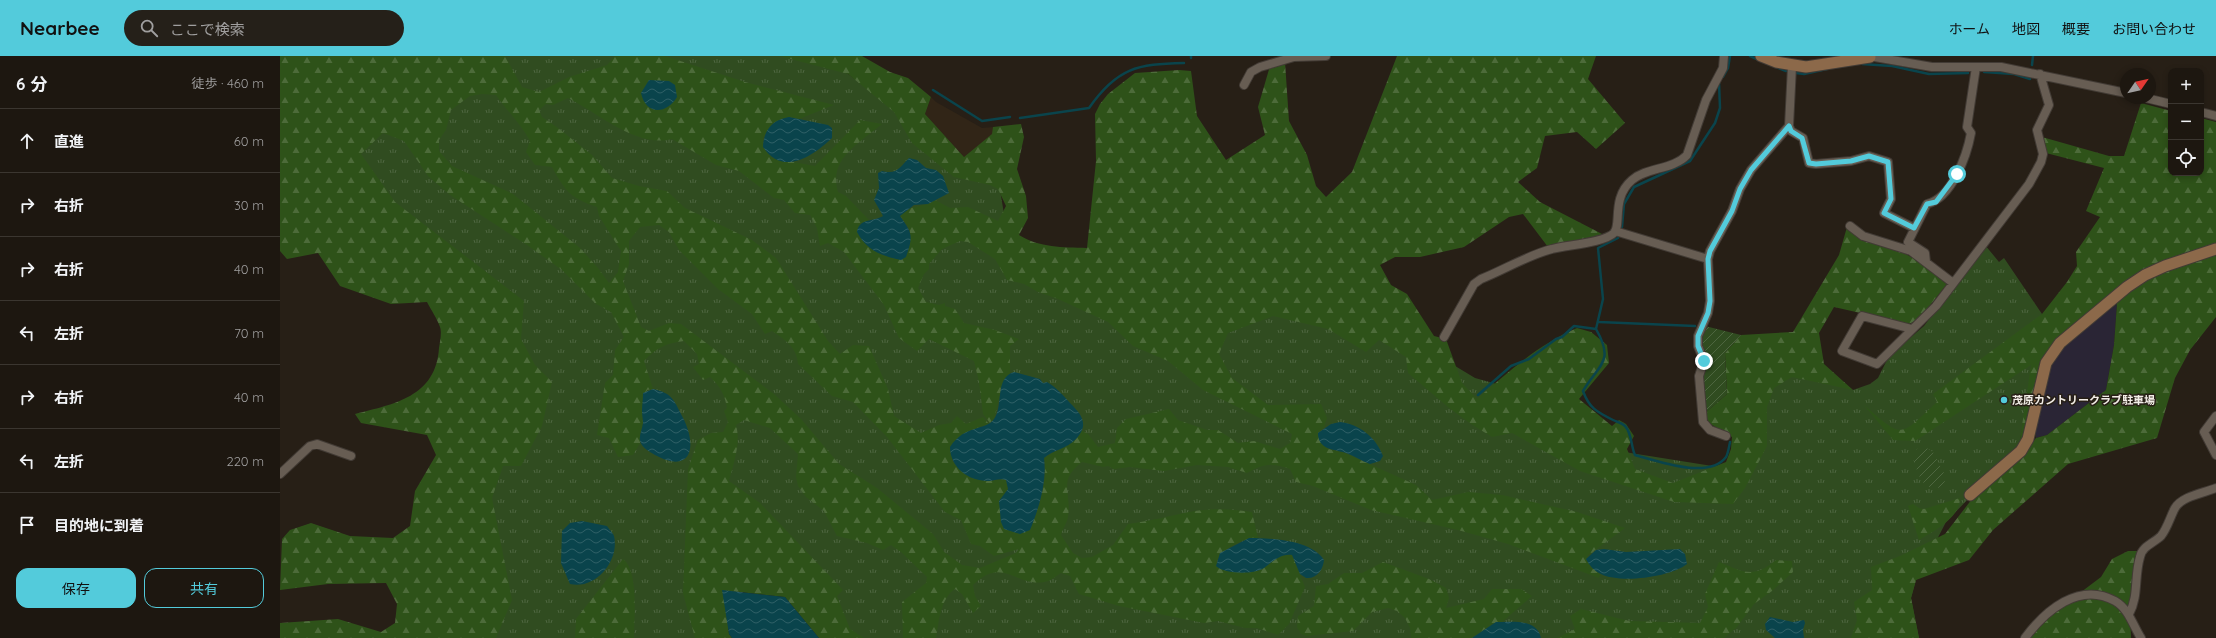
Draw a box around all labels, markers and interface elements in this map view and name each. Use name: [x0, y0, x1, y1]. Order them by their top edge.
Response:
search box: [124, 10, 404, 46]
text: Nearbee: [20, 16, 100, 40]
icon: search: [138, 17, 160, 39]
text: ここで検索: [170, 20, 245, 39]
text: ホーム: [1948, 20, 1990, 38]
text: 地図: [2012, 20, 2040, 38]
text: 概要: [2062, 20, 2090, 38]
text: お問い合わせ: [2112, 20, 2196, 38]
north arrow: [2120, 68, 2156, 104]
map controls: [2168, 68, 2204, 176]
button: +: [2168, 68, 2204, 104]
text: 6 分: [16, 73, 47, 94]
text: 徒歩 · 460 m: [191, 75, 264, 91]
button: −: [2168, 104, 2204, 140]
icon: ahead: [16, 130, 38, 152]
text: 直進: [54, 132, 84, 151]
text: 60 m: [234, 133, 264, 149]
button: locate: [2168, 140, 2204, 176]
route start: [1948, 165, 1966, 183]
icon: right: [16, 194, 38, 216]
text: 右折: [54, 196, 84, 215]
text: 30 m: [234, 197, 264, 213]
icon: right: [16, 258, 38, 280]
text: 右折: [54, 260, 84, 279]
text: 40 m: [234, 261, 264, 277]
icon: left: [16, 322, 38, 344]
text: 左折: [54, 324, 84, 343]
text: 70 m: [234, 325, 264, 341]
route end: [1695, 352, 1713, 370]
icon: right: [16, 386, 38, 408]
text: 右折: [54, 388, 84, 407]
text: 40 m: [234, 389, 264, 405]
place label: 茂原カントリークラブ駐車場: [2012, 393, 2155, 407]
marker: 茂原カントリークラブ駐車場: [1999, 395, 2009, 405]
icon: left: [16, 450, 38, 472]
text: 左折: [54, 452, 84, 471]
text: 220 m: [226, 453, 264, 469]
icon: arrive: [16, 514, 38, 536]
text: 目的地に到着: [54, 516, 144, 535]
button: 保存: [16, 568, 136, 608]
button: 共有: [144, 568, 264, 608]

